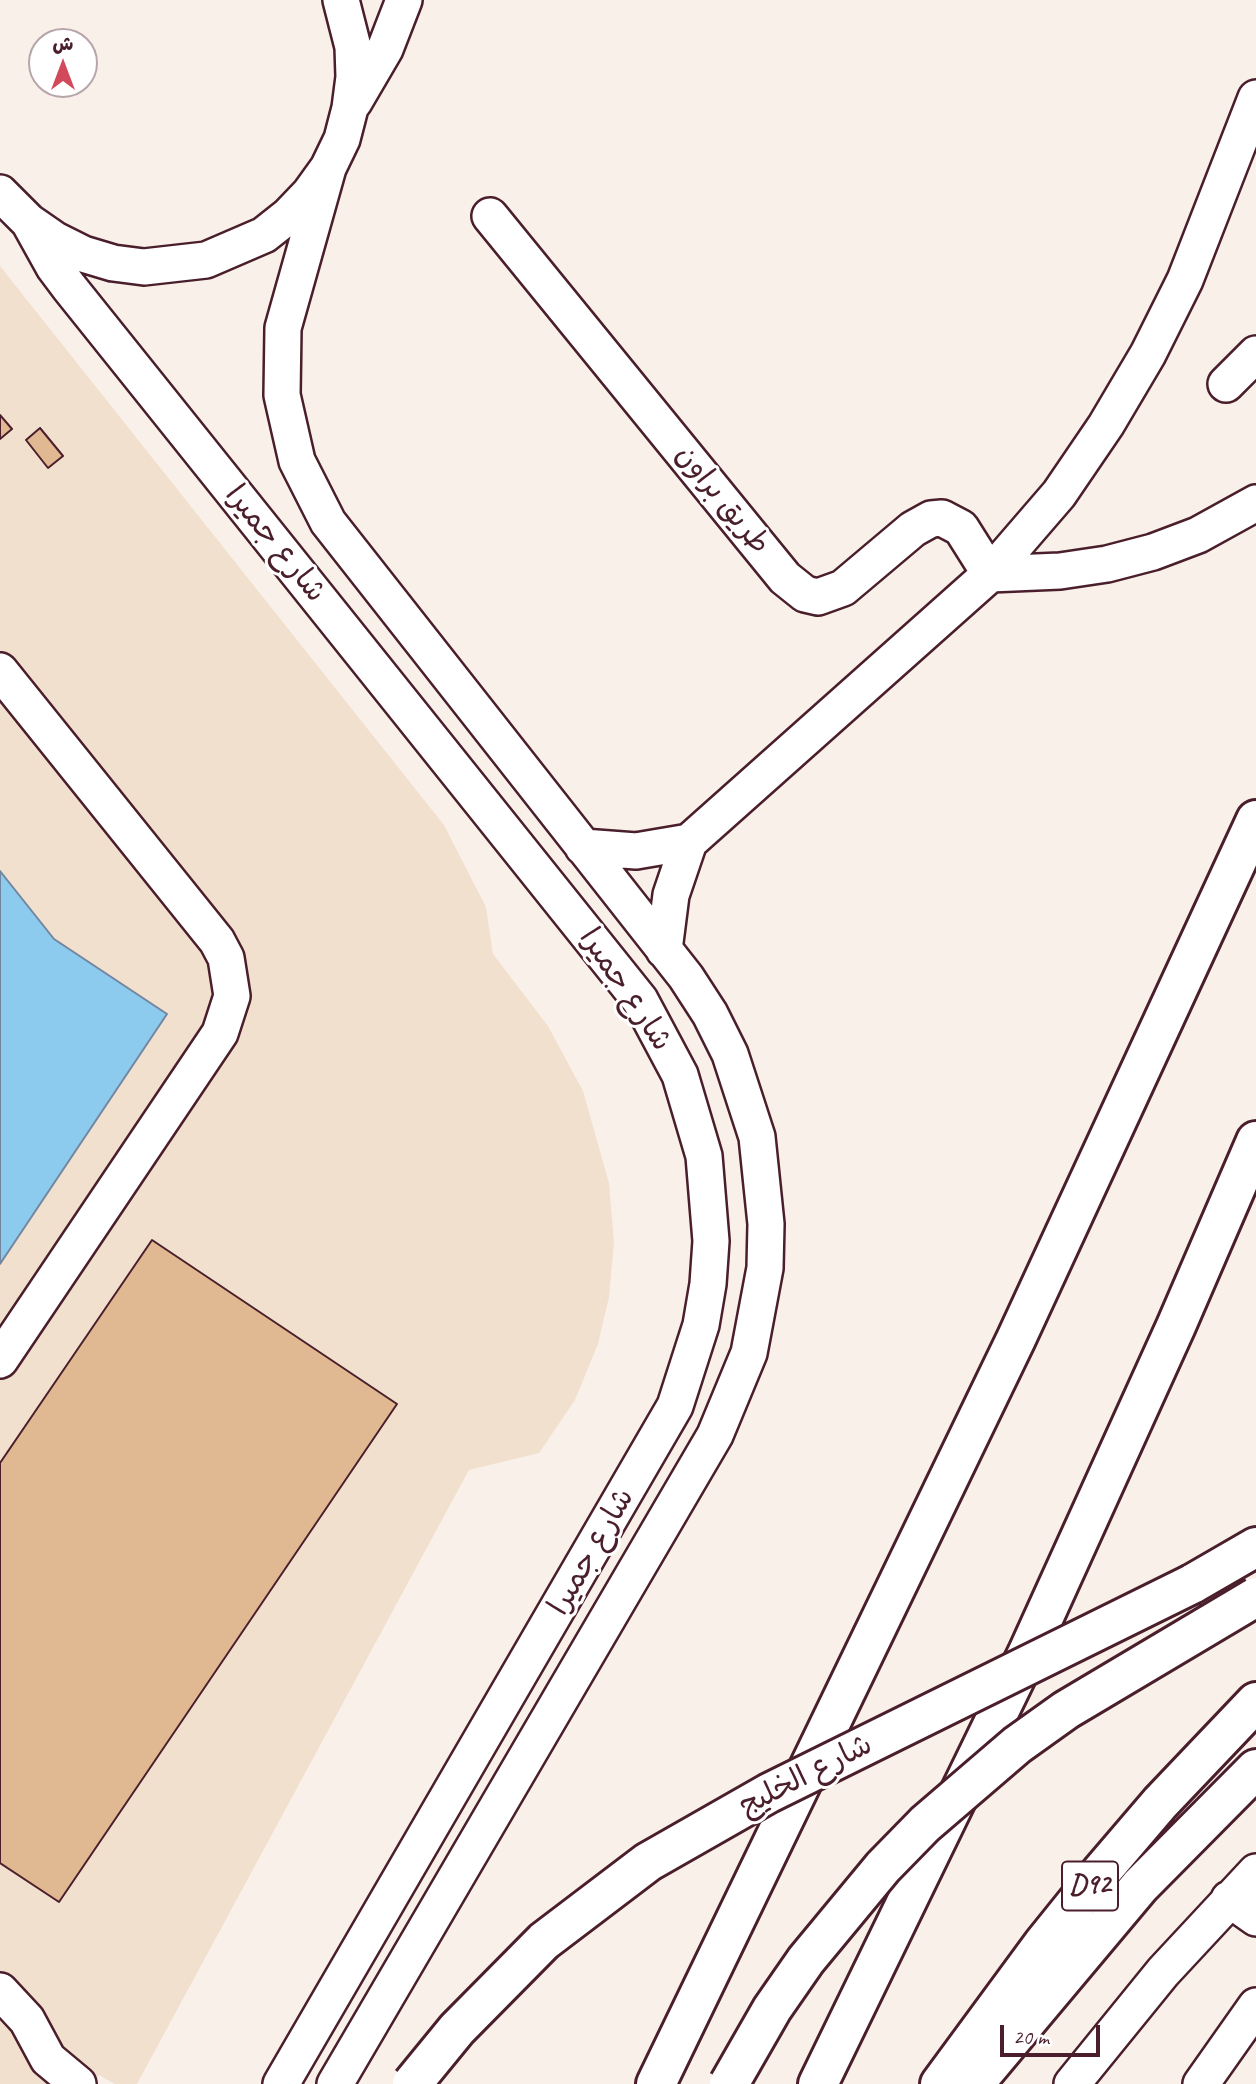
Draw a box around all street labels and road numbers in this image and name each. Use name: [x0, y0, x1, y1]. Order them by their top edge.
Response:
street label: طريق براون: [667, 438, 777, 562]
street label: شارع جميرا: [217, 478, 333, 610]
street label: شارع جميرا: [571, 922, 679, 1058]
street label: شارع جميرا: [541, 1482, 643, 1622]
street label: شارع الخليج: [733, 1727, 879, 1825]
road number: D92: [1062, 1862, 1118, 1910]

